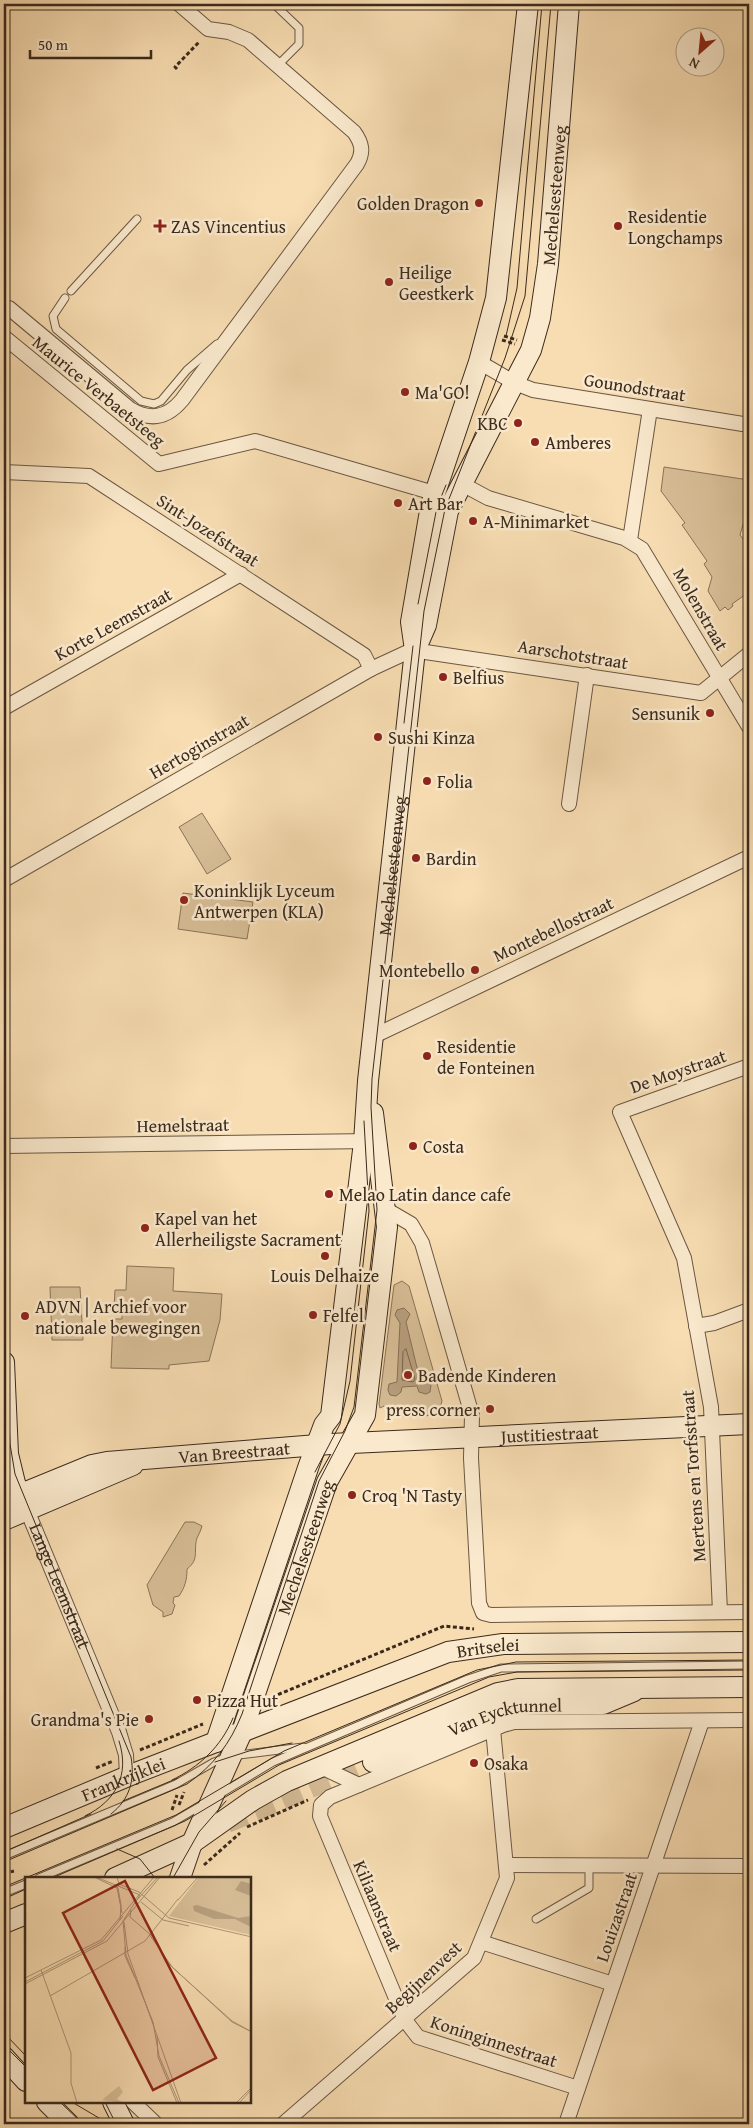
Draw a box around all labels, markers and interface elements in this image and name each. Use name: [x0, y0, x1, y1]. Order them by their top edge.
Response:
scale bar: [30, 28, 151, 60]
north arrow: [676, 28, 726, 78]
text: 50 m: [38, 34, 69, 55]
text: N: [685, 52, 703, 75]
street label: Mechelsesteenweg: [534, 124, 573, 267]
place label: Golden Dragon: [357, 190, 469, 217]
marker: Golden Dragon: [473, 197, 485, 209]
place label: Residentie Longchamps: [628, 203, 723, 251]
place label: ZAS Vincentius: [171, 213, 286, 240]
marker: ZAS Vincentius: [153, 219, 167, 233]
marker: Residentie Longchamps: [612, 220, 624, 232]
place label: Heilige Geestkerk: [399, 259, 475, 307]
marker: Heilige Geestkerk: [383, 276, 395, 288]
street label: Maurice Verbaetsteeg: [27, 329, 171, 453]
street label: Gounodstraat: [582, 366, 688, 408]
place label: Ma'GO!: [415, 379, 470, 406]
marker: Ma'GO!: [399, 386, 411, 398]
place label: KBC: [477, 410, 508, 437]
marker: KBC: [512, 417, 524, 429]
place label: Amberes: [545, 429, 611, 456]
marker: Amberes: [529, 436, 541, 448]
street label: Sint-Jozefstraat: [151, 487, 265, 574]
place label: Art Bar: [408, 490, 463, 517]
marker: Art Bar: [392, 497, 404, 509]
place label: A-Minimarket: [483, 508, 590, 535]
marker: A-Minimarket: [467, 515, 479, 527]
street label: Molenstraat: [666, 563, 736, 656]
street label: Korte Leemstraat: [49, 580, 177, 667]
street label: Aarschotstraat: [516, 632, 631, 676]
place label: Belfius: [453, 664, 504, 691]
marker: Belfius: [437, 671, 449, 683]
place label: Sensunik: [631, 700, 701, 727]
street label: Hertoginstraat: [144, 706, 255, 786]
marker: Sensunik: [704, 707, 716, 719]
place label: Sushi Kinza: [388, 724, 475, 751]
marker: Sushi Kinza: [372, 731, 384, 743]
place label: Folia: [437, 768, 473, 795]
marker: Folia: [421, 775, 433, 787]
street label: Mechelsesteenweg: [370, 794, 413, 937]
place label: Bardin: [426, 845, 477, 872]
marker: Bardin: [410, 852, 422, 864]
place label: Koninklijk Lyceum Antwerpen (KLA): [194, 877, 335, 925]
street label: Montebellostraat: [488, 889, 618, 969]
marker: Koninklijk Lyceum Antwerpen (KLA): [178, 894, 190, 906]
place label: Montebello: [379, 957, 465, 984]
marker: Montebello: [469, 964, 481, 976]
place label: Residentie de Fonteinen: [437, 1033, 535, 1081]
street label: De Moystraat: [626, 1042, 730, 1100]
marker: Residentie de Fonteinen: [421, 1050, 433, 1062]
street label: Hemelstraat: [136, 1111, 230, 1139]
place label: Costa: [423, 1133, 464, 1160]
marker: Costa: [407, 1140, 419, 1152]
place label: Melao Latin dance cafe: [339, 1181, 511, 1208]
marker: Melao Latin dance cafe: [323, 1188, 335, 1200]
place label: Kapel van het Allerheiligste Sacrament: [155, 1205, 342, 1253]
marker: Kapel van het Allerheiligste Sacrament: [139, 1222, 151, 1234]
marker: Louis Delhaize: [319, 1250, 331, 1262]
place label: Louis Delhaize: [271, 1262, 379, 1289]
place label: ADVN | Archief voor nationale bewegingen: [35, 1293, 201, 1341]
place label: Felfel: [323, 1302, 364, 1329]
marker: Felfel: [307, 1309, 319, 1321]
marker: ADVN | Archief voor nationale bewegingen: [19, 1310, 31, 1322]
place label: Badende Kinderen: [418, 1362, 556, 1389]
marker: Badende Kinderen: [402, 1369, 414, 1381]
street label: Mertens en Torfsstraat: [673, 1389, 712, 1563]
place label: press corner: [386, 1396, 481, 1423]
marker: press corner: [484, 1403, 496, 1415]
street label: Justitiestraat: [498, 1418, 600, 1449]
street label: Van Breestraat: [177, 1434, 292, 1470]
street label: Mechelsesteenweg: [269, 1476, 340, 1618]
place label: Croq 'N Tasty: [362, 1482, 462, 1509]
marker: Croq 'N Tasty: [346, 1489, 358, 1501]
street label: Lange Leemstraat: [23, 1519, 99, 1653]
street label: Britselei: [455, 1630, 520, 1664]
place label: Pizza Hut: [207, 1687, 279, 1714]
street label: Van Eycktunnel: [443, 1691, 562, 1743]
marker: Pizza Hut: [191, 1694, 203, 1706]
place label: Grandma's Pie: [31, 1706, 139, 1733]
marker: Grandma's Pie: [143, 1713, 155, 1725]
street label: Frankrijklei: [77, 1749, 169, 1808]
place label: Osaka: [484, 1750, 529, 1777]
marker: Osaka: [468, 1757, 480, 1769]
street label: Kiliaanstraat: [347, 1856, 410, 1957]
street label: Louizastraat: [588, 1868, 644, 1965]
inset map: [25, 1877, 251, 2103]
street label: Begijnenvest: [378, 1934, 468, 2020]
street label: Koninginnestraat: [427, 2008, 562, 2074]

